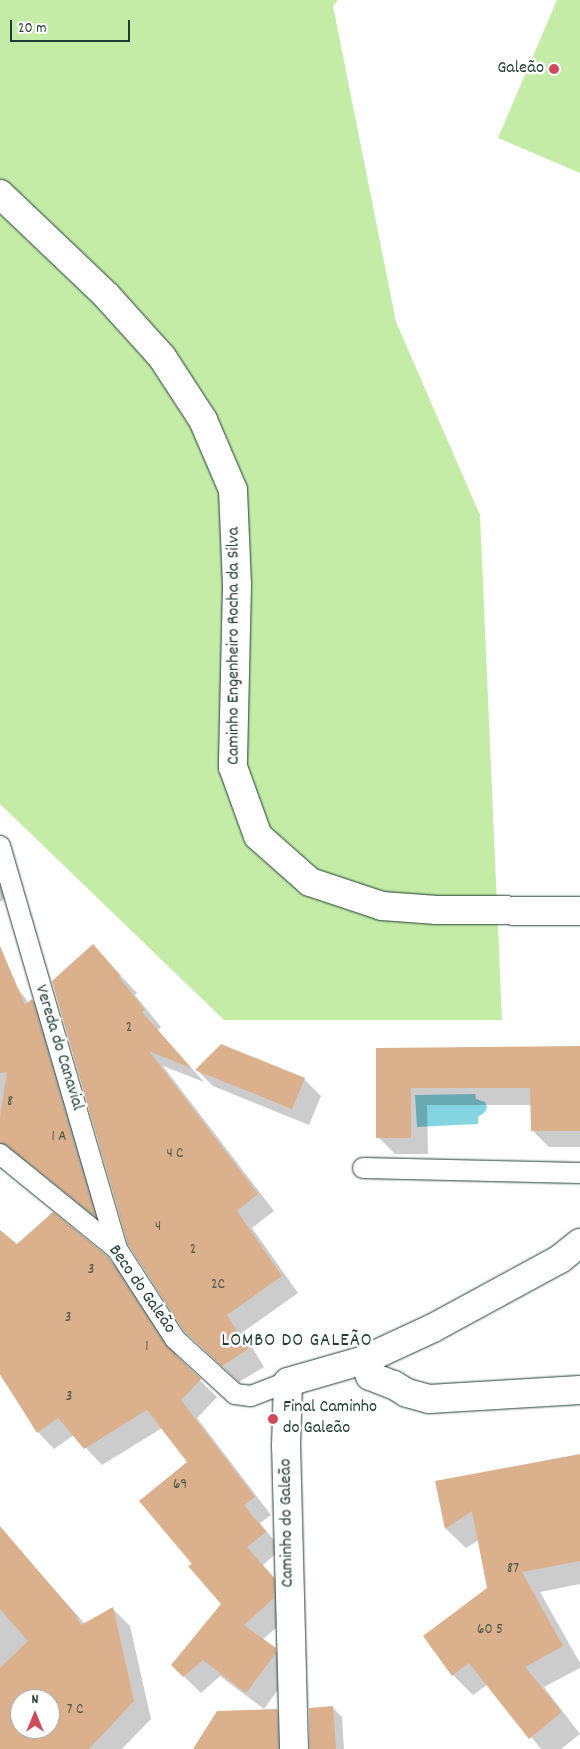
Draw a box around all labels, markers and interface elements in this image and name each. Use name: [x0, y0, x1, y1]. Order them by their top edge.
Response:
scale bar: [12, 10, 132, 42]
text: 20 m: [18, 18, 46, 40]
place label: Galeão: [497, 58, 544, 80]
marker: Galeão: [548, 63, 560, 75]
street label: Caminho Engenheiro Rocha da Silva: [224, 527, 246, 765]
street label: Vereda do Canavial: [29, 983, 87, 1113]
house number: 2: [126, 1020, 132, 1038]
house number: 8: [7, 1094, 13, 1112]
house number: 1 A: [52, 1129, 66, 1147]
house number: 4 C: [166, 1146, 184, 1164]
house number: 4: [155, 1219, 161, 1237]
street label: Beco do Galeão: [103, 1242, 179, 1338]
house number: 2: [190, 1242, 196, 1260]
house number: 3: [88, 1262, 94, 1280]
house number: 2C: [211, 1277, 225, 1295]
house number: 3: [65, 1310, 71, 1328]
district label: LOMBO DO GALEÃO: [220, 1331, 374, 1353]
house number: 1: [145, 1339, 149, 1357]
house number: 3: [66, 1389, 72, 1407]
place label: Final Caminho do Galeão: [283, 1398, 377, 1440]
marker: Final Caminho do Galeão: [267, 1413, 279, 1425]
street label: Caminho do Galeão: [276, 1458, 300, 1588]
house number: 69: [173, 1477, 187, 1495]
house number: 87: [507, 1561, 519, 1579]
house number: 60 5: [477, 1622, 503, 1640]
north arrow: [10, 1689, 60, 1739]
text: N: [32, 1690, 38, 1710]
house number: 7 C: [67, 1702, 83, 1720]

